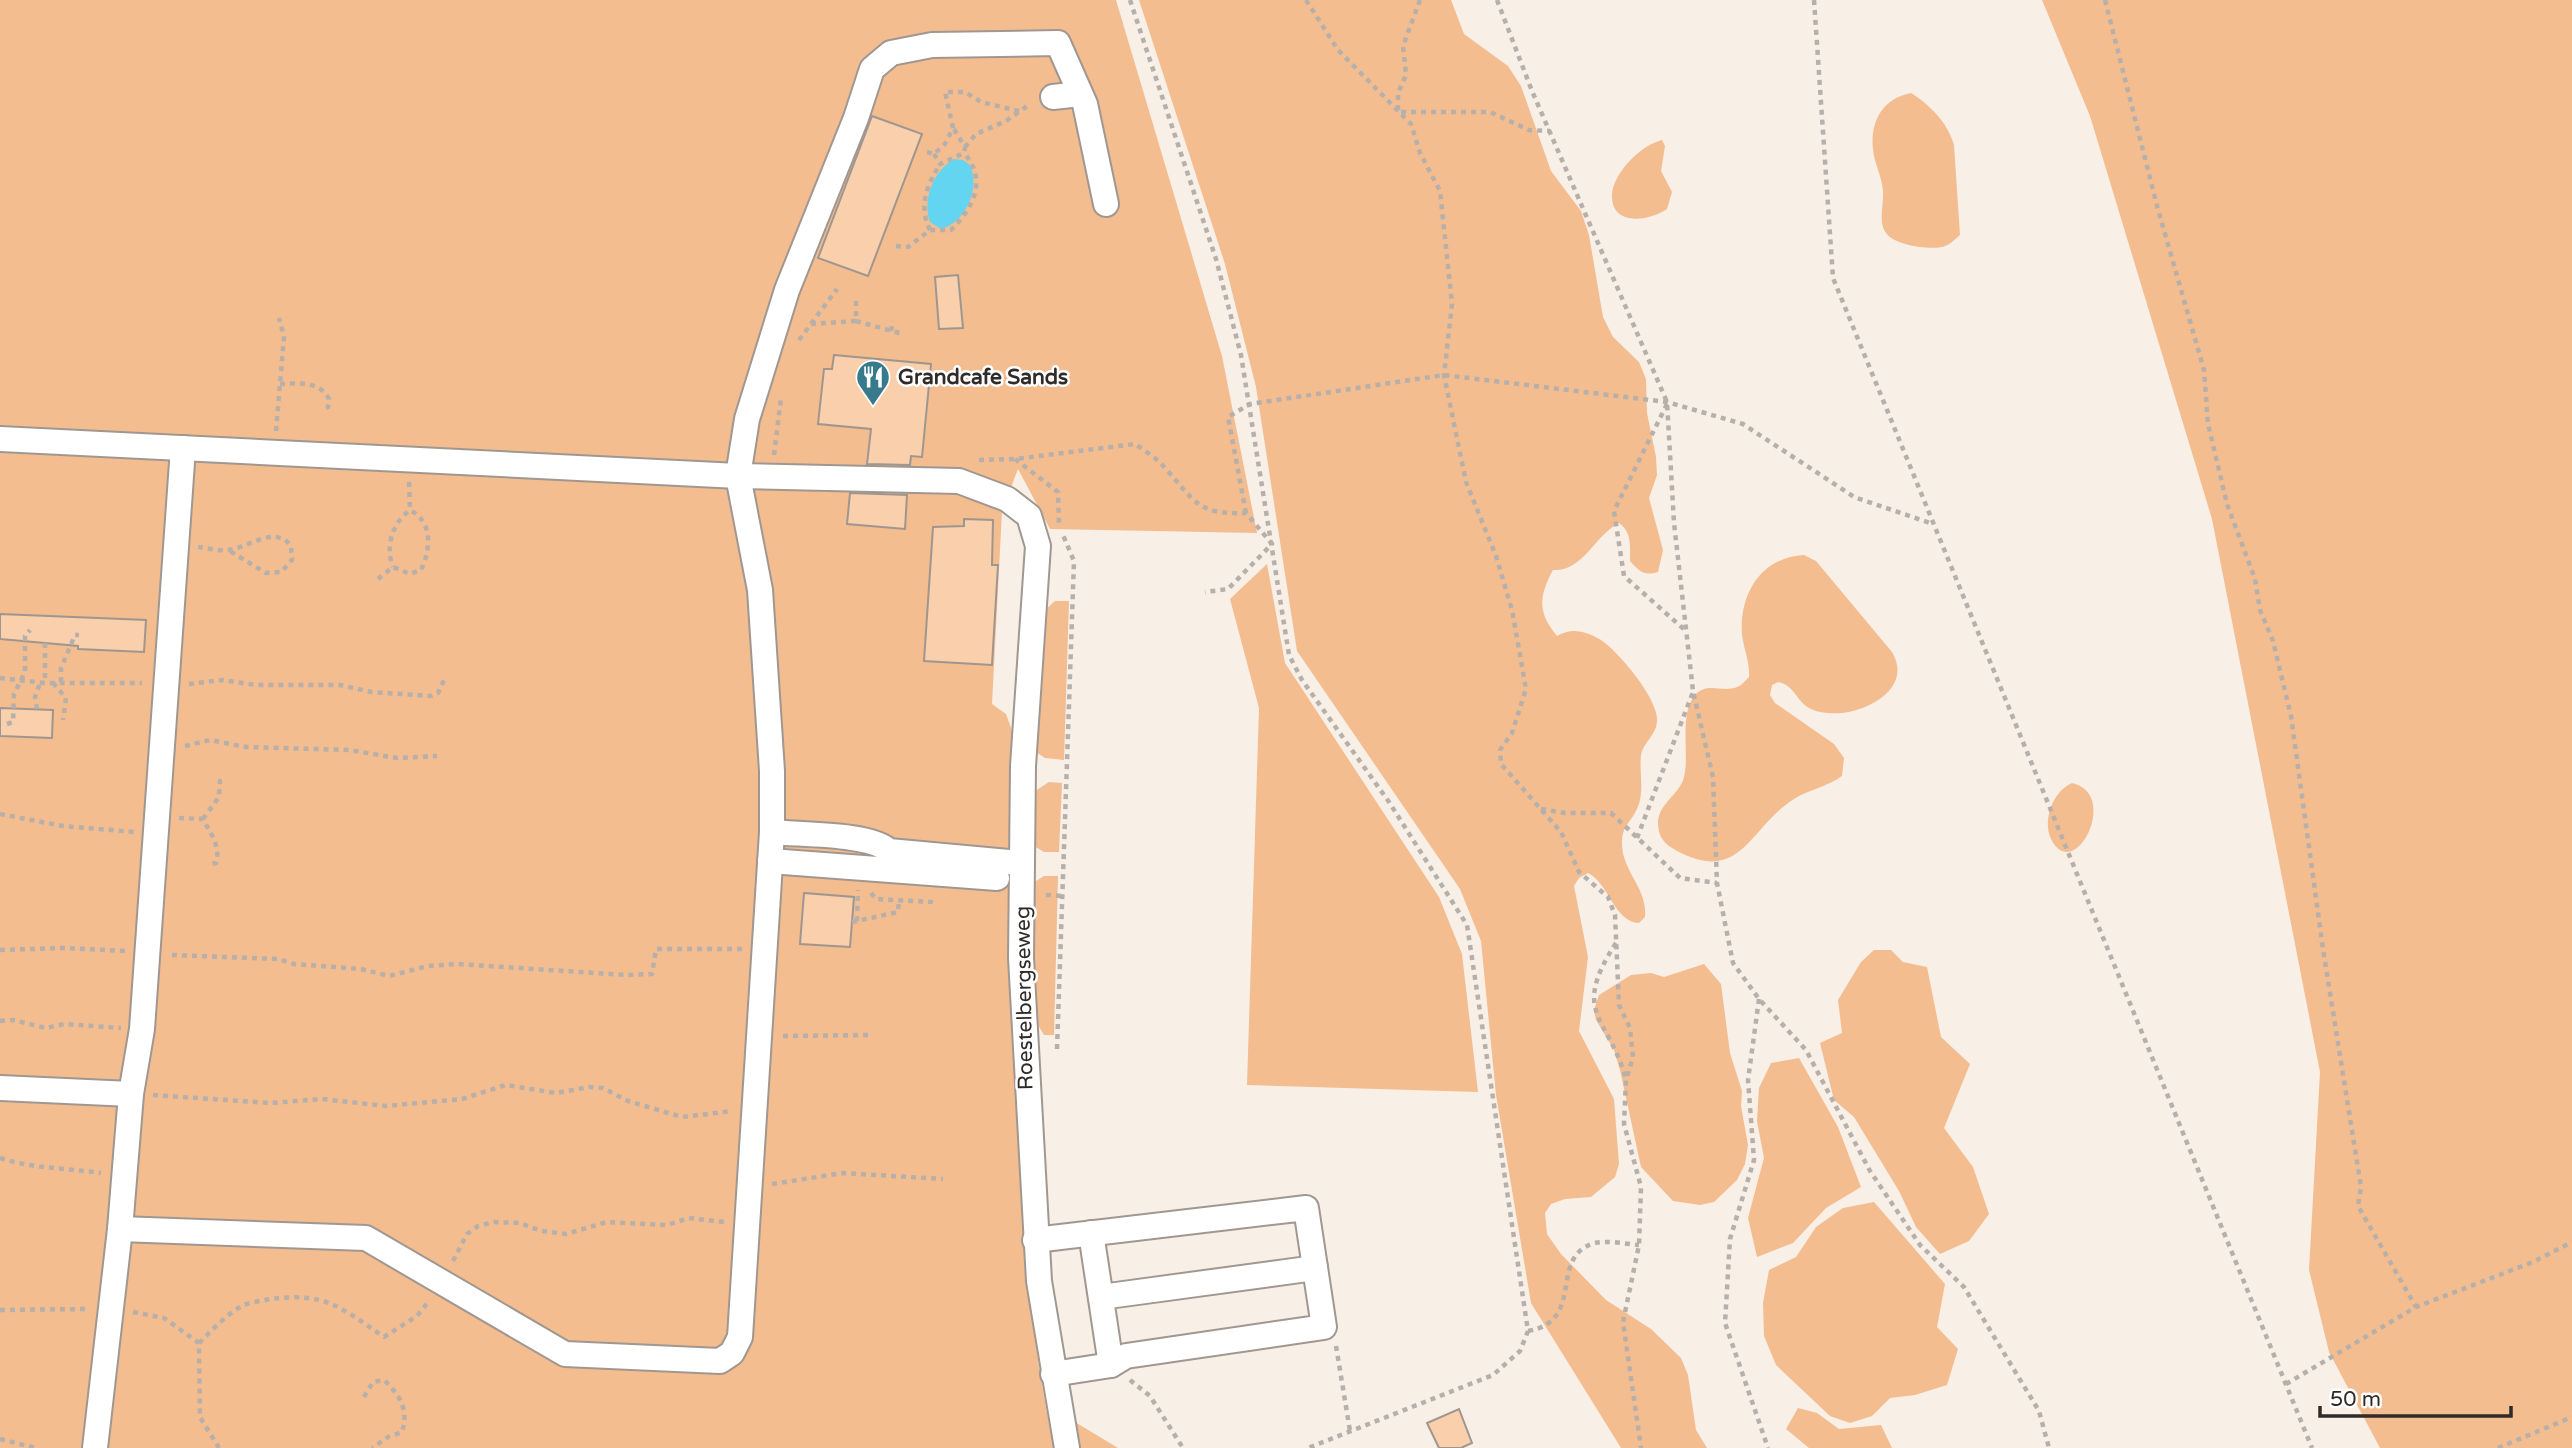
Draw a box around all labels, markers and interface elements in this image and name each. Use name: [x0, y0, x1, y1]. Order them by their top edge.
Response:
restaurant icon: Grandcafe Sands: [854, 358, 892, 407]
place label: Grandcafe Sands: [898, 365, 1068, 390]
street label: Roestelbergseweg: [1010, 906, 1039, 1090]
scale bar: [2320, 1374, 2511, 1418]
text: 50 m: [2330, 1387, 2381, 1412]

